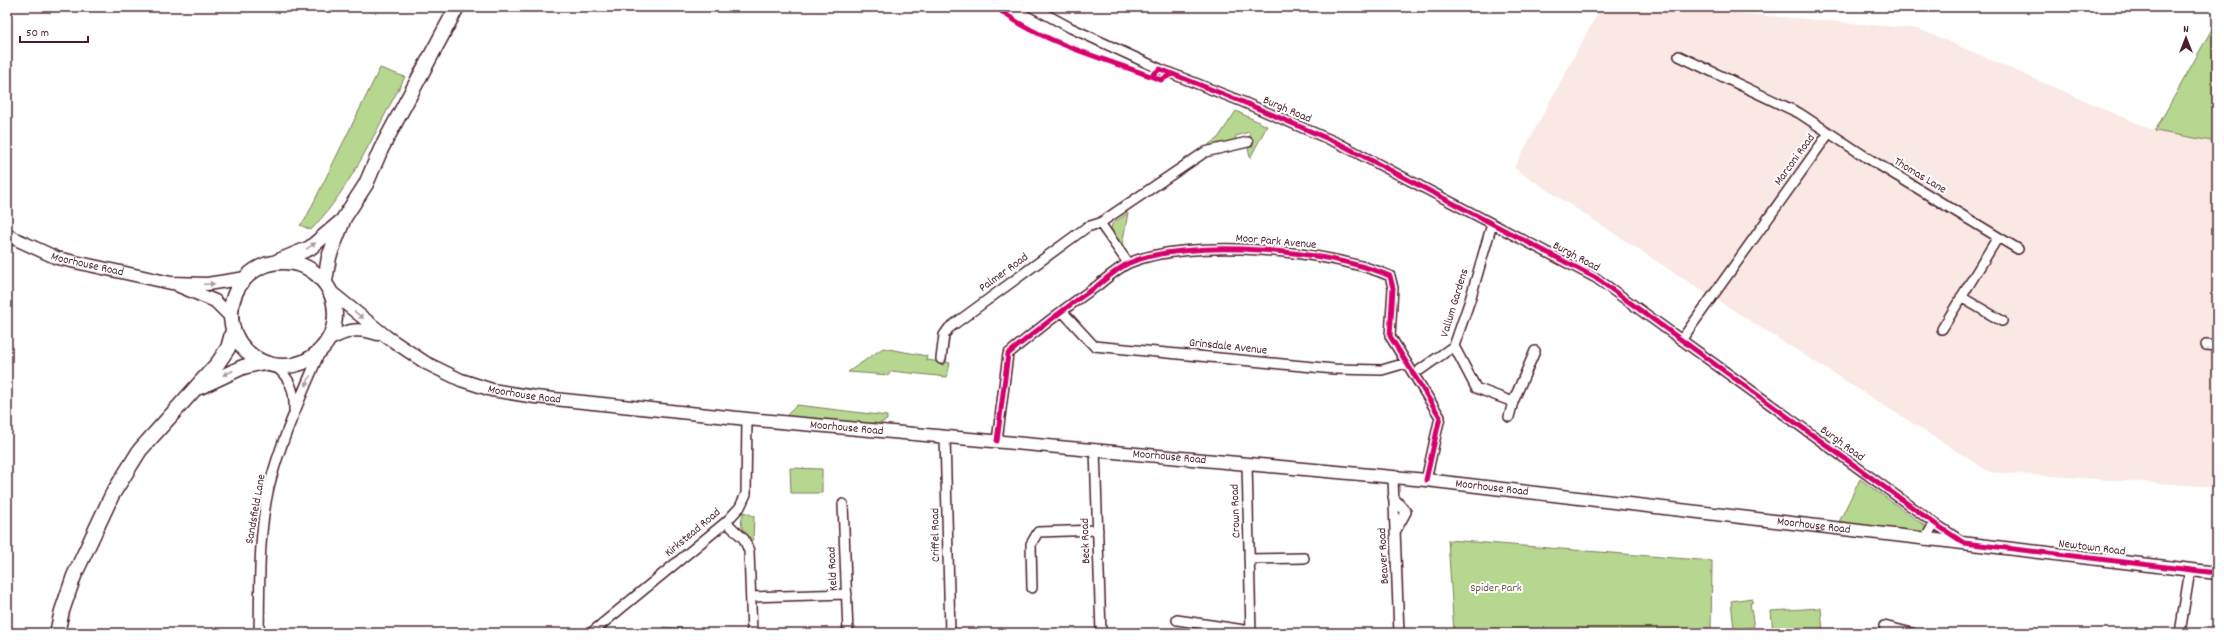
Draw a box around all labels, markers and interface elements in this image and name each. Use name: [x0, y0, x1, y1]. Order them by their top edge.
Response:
scale bar: [20, 18, 88, 44]
north arrow: [2166, 18, 2206, 58]
text: N: [2183, 22, 2189, 38]
text: 50 m: [26, 25, 49, 42]
street label: Burgh Road: [1260, 92, 1314, 128]
street label: Marconi Road: [1770, 131, 1820, 189]
street label: Thomas Lane: [1890, 154, 1950, 198]
street label: Moor Park Avenue: [1235, 230, 1317, 254]
street label: Burgh Road: [1549, 237, 1603, 277]
one-way arrow: [305, 242, 317, 249]
street label: Moorhouse Road: [48, 248, 125, 281]
street label: Palmer Road: [976, 249, 1032, 297]
street label: Vallum Gardens: [1437, 267, 1473, 339]
one-way arrow: [203, 281, 216, 287]
one-way arrow: [353, 311, 364, 320]
street label: Grinsdale Avenue: [1188, 334, 1268, 360]
one-way arrow: [223, 370, 234, 376]
one-way arrow: [305, 376, 311, 387]
street label: Moorhouse Road: [485, 381, 562, 408]
street label: Moorhouse Road: [809, 416, 884, 440]
street label: Burgh Road: [1816, 422, 1868, 466]
street label: Moorhouse Road: [1132, 445, 1207, 469]
street label: Sandsfield Lane: [242, 473, 270, 545]
street label: Moorhouse Road: [1454, 475, 1530, 500]
street label: Crown Road: [1227, 484, 1245, 538]
street label: Kirkstead Road: [661, 505, 725, 561]
street label: Criffel Road: [927, 508, 945, 562]
street label: Moorhouse Road: [1776, 513, 1851, 538]
street label: Beck Road: [1077, 518, 1095, 564]
street label: Beaver Road: [1374, 527, 1394, 585]
street label: Newtown Road: [2058, 535, 2126, 561]
street label: Keld Road: [823, 546, 843, 592]
park label: Spider Park: [1470, 580, 1522, 597]

